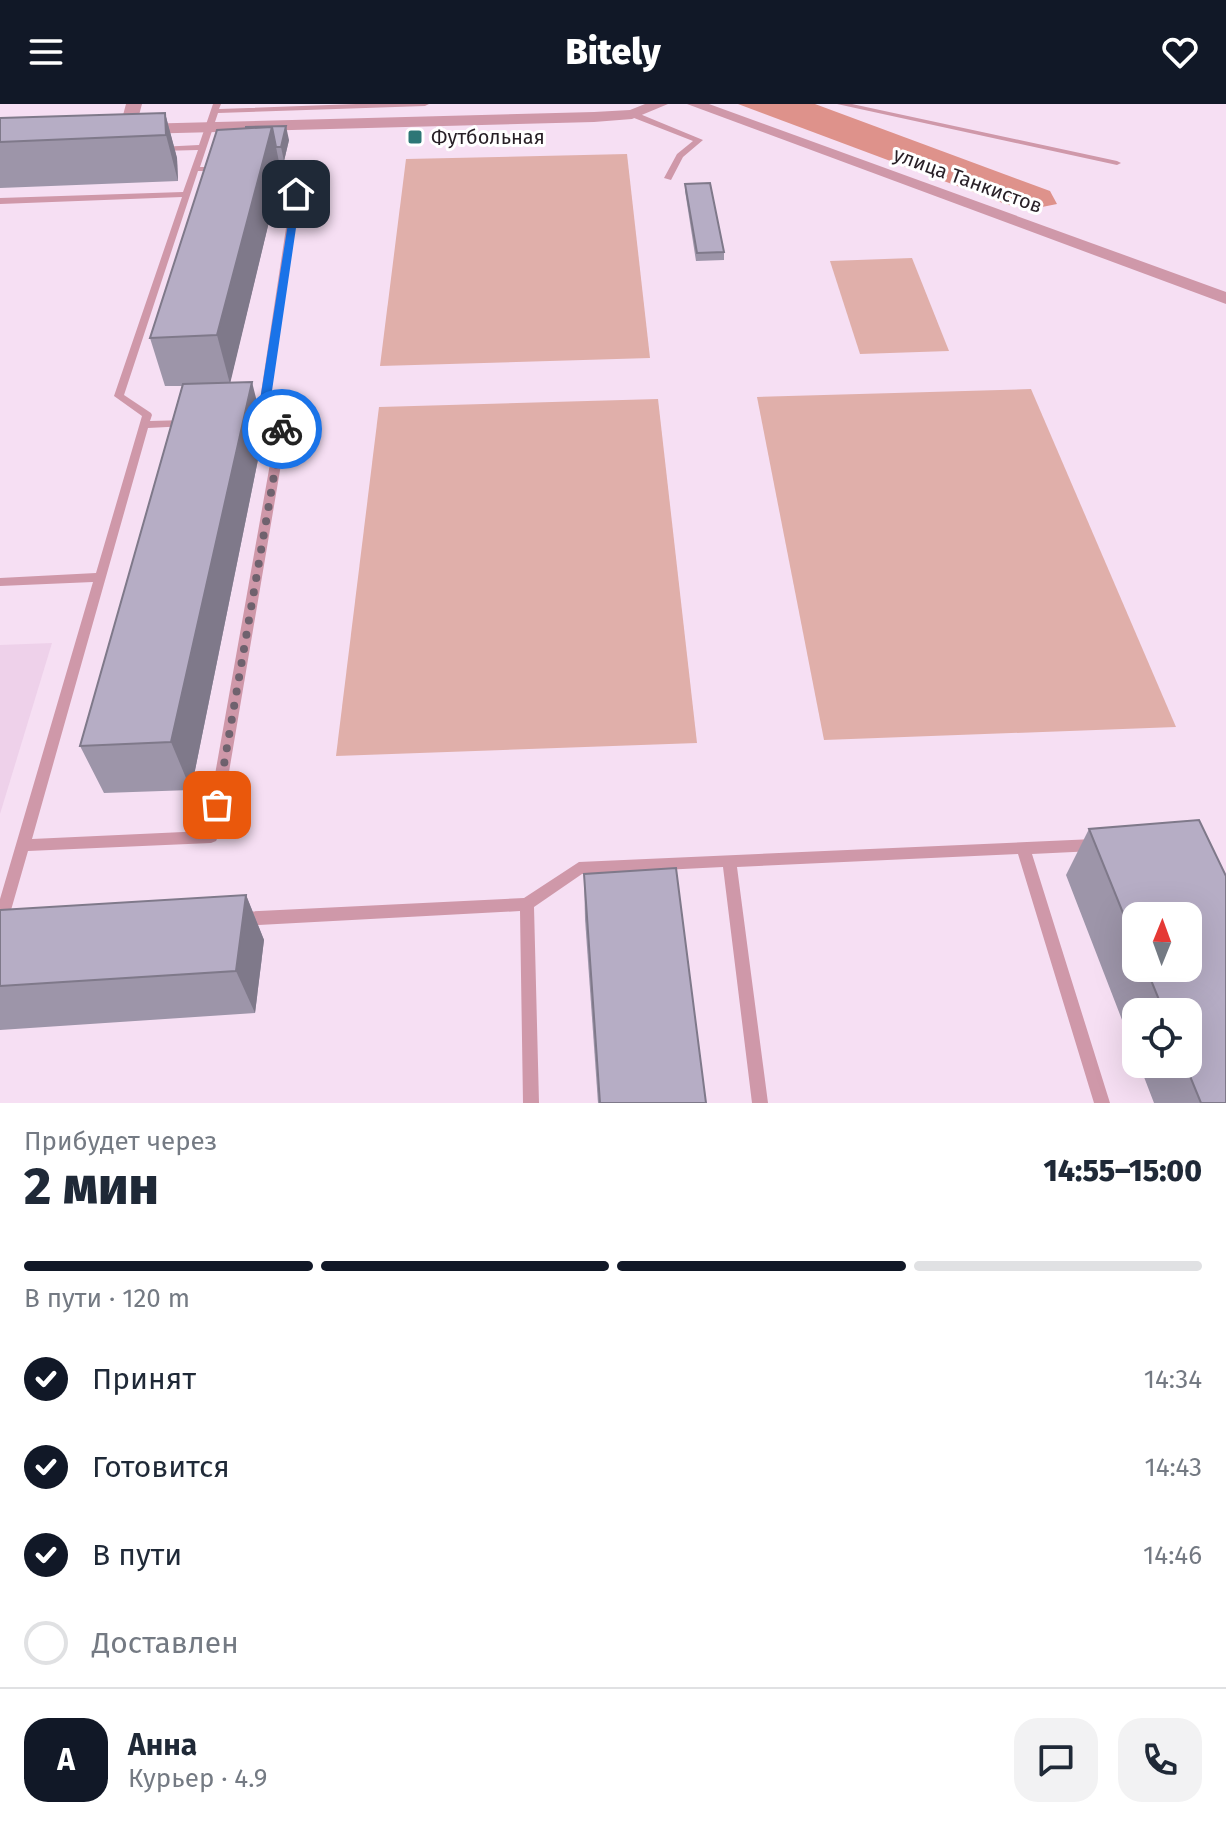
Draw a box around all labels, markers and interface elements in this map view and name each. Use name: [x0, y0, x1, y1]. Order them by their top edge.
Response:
icon: menu: [24, 30, 68, 74]
text: Bitely: [565, 30, 661, 74]
icon: heart: [1158, 30, 1202, 74]
place label: Футбольная: [431, 125, 545, 149]
marker: Футбольная: [406, 128, 424, 146]
street label: улица Танкистов: [890, 142, 1046, 218]
pin: [262, 160, 330, 228]
icon: home: [274, 172, 318, 216]
courier: [242, 389, 322, 469]
icon: bike: [260, 407, 304, 451]
pin: [183, 771, 251, 839]
icon: bag: [195, 783, 239, 827]
north arrow: [1122, 902, 1202, 982]
map controls: [1122, 902, 1202, 1078]
button: locate: [1122, 998, 1202, 1078]
text: Прибудет через: [24, 1126, 217, 1157]
text: 14:55–15:00: [1044, 1153, 1202, 1189]
text: 2 мин: [24, 1155, 159, 1218]
text: В пути · 120 m: [24, 1283, 190, 1314]
icon: check: [24, 1357, 68, 1401]
text: Принят: [92, 1361, 196, 1397]
text: 14:34: [1144, 1364, 1202, 1395]
icon: check: [24, 1445, 68, 1489]
text: Готовится: [92, 1449, 230, 1485]
text: 14:43: [1144, 1452, 1202, 1483]
icon: check: [24, 1533, 68, 1577]
text: В пути: [92, 1537, 182, 1573]
text: 14:46: [1143, 1540, 1202, 1571]
text: Доставлен: [92, 1625, 239, 1661]
button: chat: [1014, 1718, 1098, 1802]
button: phone: [1118, 1718, 1202, 1802]
text: Анна: [128, 1727, 197, 1763]
text: А: [57, 1742, 75, 1778]
text: Курьер · 4.9: [128, 1763, 267, 1794]

